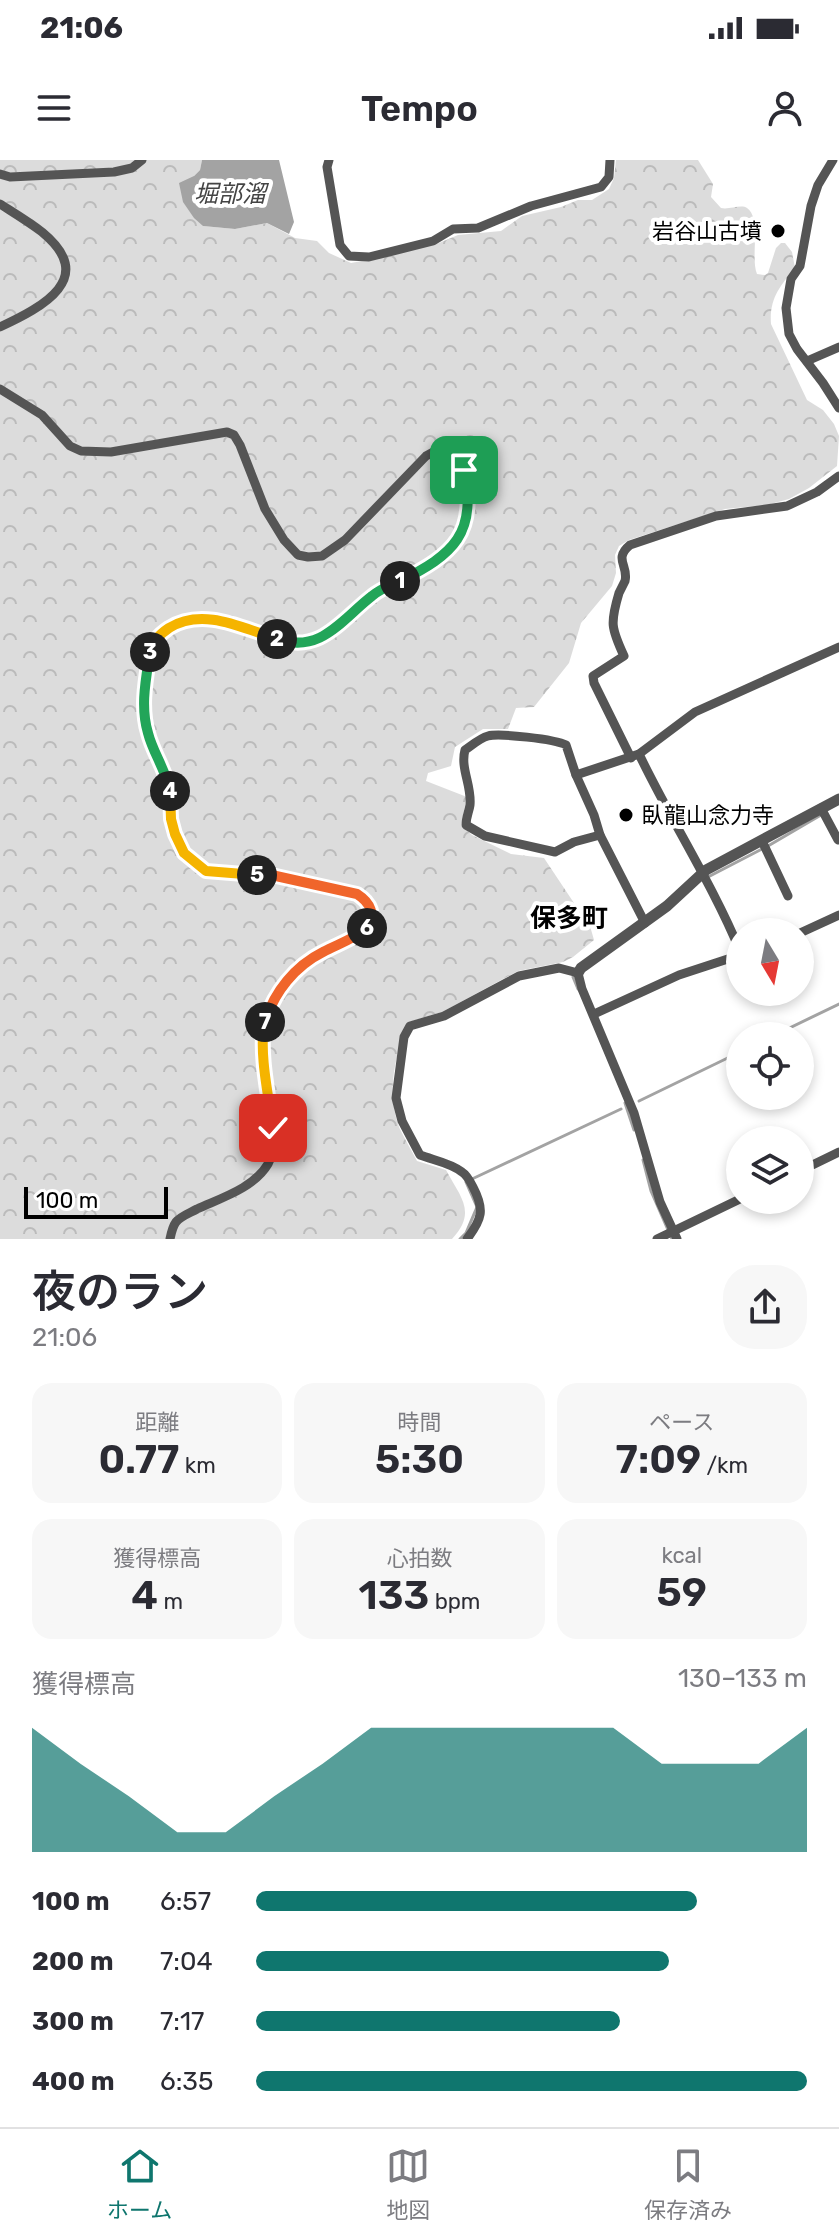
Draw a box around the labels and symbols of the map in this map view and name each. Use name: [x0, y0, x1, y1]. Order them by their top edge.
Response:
water label: 堀部溜: [194, 180, 270, 208]
place label: 岩谷山古墳: [652, 218, 762, 245]
marker: 岩谷山古墳: [769, 222, 787, 240]
pin: [430, 436, 498, 504]
pin: 1: [380, 561, 420, 601]
pin: 2: [257, 619, 297, 659]
pin: 3: [130, 632, 170, 672]
pin: 4: [150, 771, 190, 811]
place label: 臥龍山念力寺: [642, 802, 774, 829]
marker: 臥龍山念力寺: [617, 806, 635, 824]
pin: 5: [237, 855, 277, 895]
district label: 保多町: [530, 903, 608, 934]
pin: 6: [347, 908, 387, 948]
north arrow: [726, 918, 814, 1006]
pin: 7: [245, 1002, 285, 1042]
pin: [239, 1094, 307, 1162]
scale bar: [24, 1183, 168, 1219]

